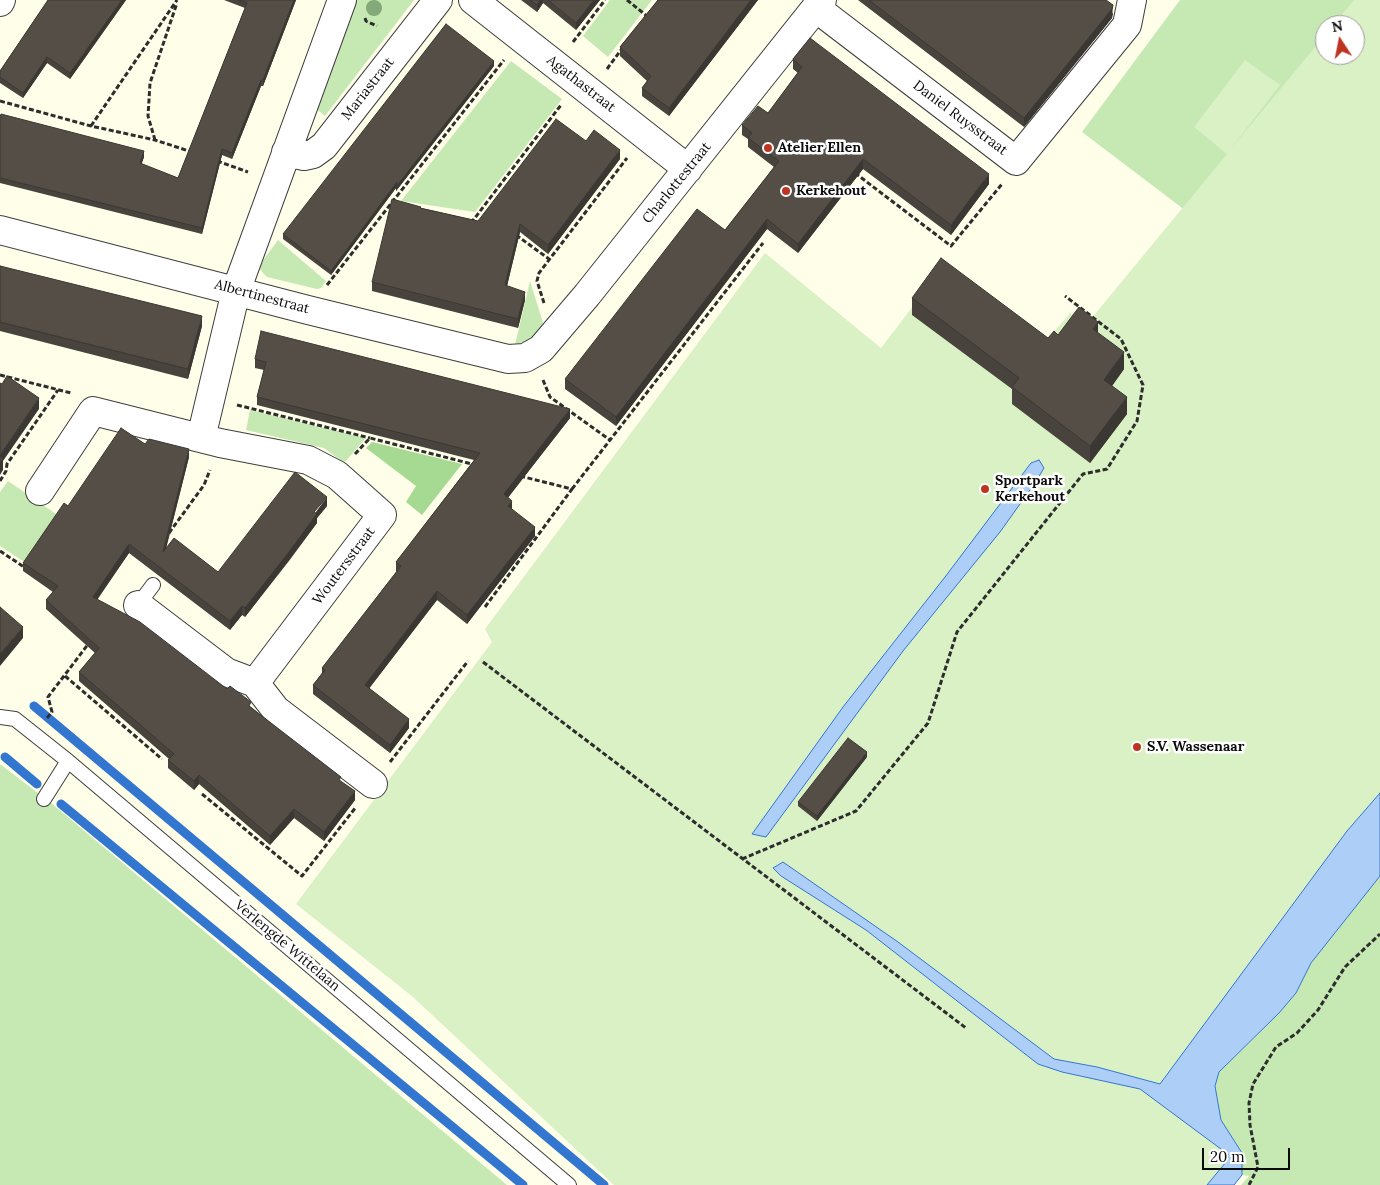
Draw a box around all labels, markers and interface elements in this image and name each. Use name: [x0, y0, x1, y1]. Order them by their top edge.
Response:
north arrow: [1315, 15, 1365, 65]
text: N: [1330, 16, 1344, 36]
street label: Agathastraat: [543, 52, 619, 116]
street label: Mariastraat: [338, 54, 398, 124]
street label: Daniel Ruysstraat: [910, 77, 1010, 159]
street label: Charlottestraat: [639, 139, 715, 227]
place label: Atelier Ellen: [778, 140, 861, 156]
marker: Atelier Ellen: [762, 142, 774, 154]
place label: Kerkehout: [796, 183, 866, 199]
marker: Kerkehout: [780, 185, 792, 197]
street label: Albertinestraat: [213, 276, 311, 318]
place label: Sportpark Kerkehout: [995, 473, 1065, 506]
marker: Sportpark Kerkehout: [979, 483, 991, 495]
street label: Woutersstraat: [309, 524, 379, 608]
place label: S.V. Wassenaar: [1147, 739, 1244, 755]
marker: S.V. Wassenaar: [1131, 741, 1143, 753]
street label: Verlengde Wittelaan: [231, 897, 343, 995]
scale bar: [1205, 1138, 1292, 1170]
text: 20 m: [1210, 1147, 1245, 1166]

